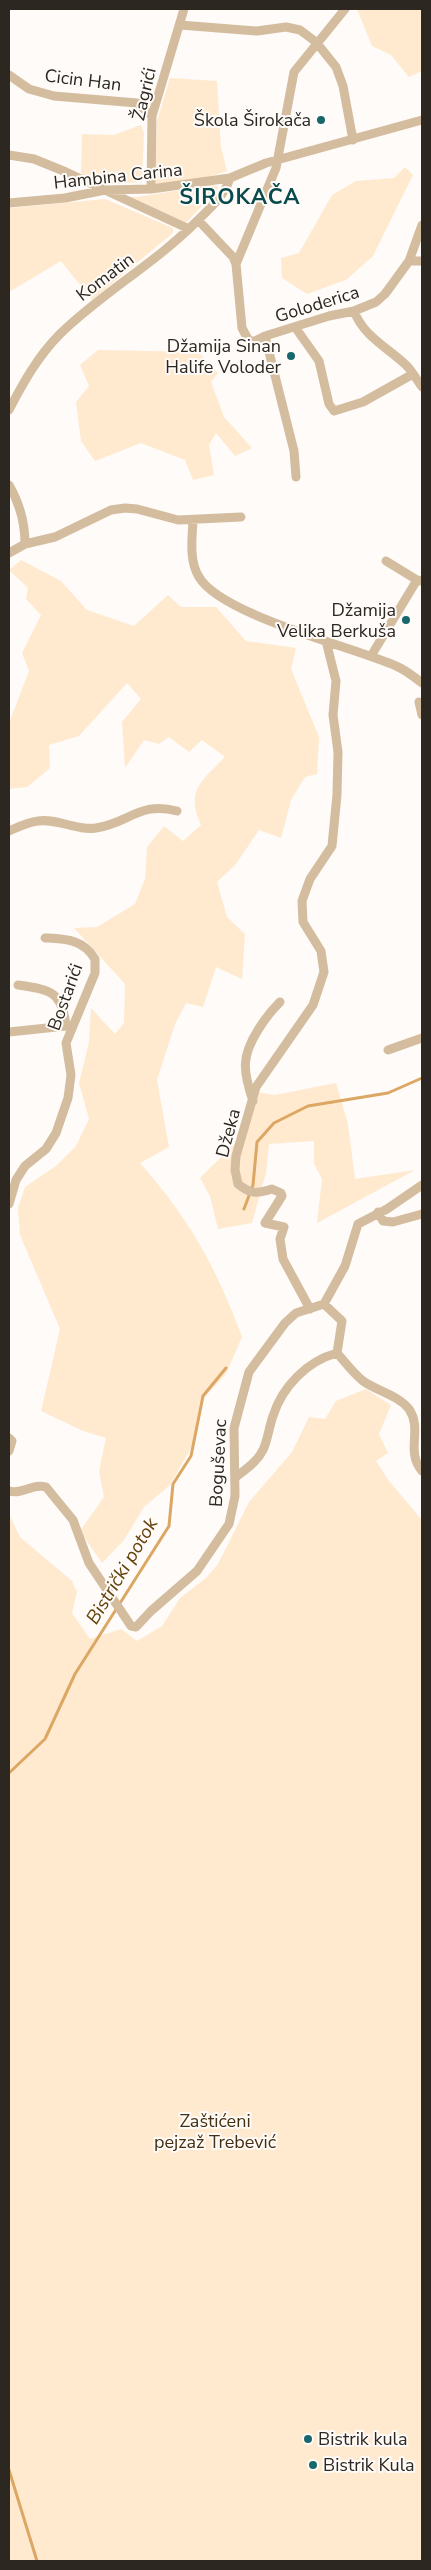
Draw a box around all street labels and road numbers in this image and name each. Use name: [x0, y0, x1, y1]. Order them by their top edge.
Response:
street label: Cicin Han: [43, 63, 123, 97]
street label: Žagrići: [126, 65, 162, 123]
street label: Hambina Carina: [52, 157, 184, 195]
street label: Komatin: [71, 247, 139, 307]
street label: Goloderica: [272, 280, 362, 328]
street label: Bostarići: [42, 960, 88, 1034]
street label: Džeka: [210, 1106, 246, 1160]
street label: Boguševac: [204, 1418, 232, 1508]

